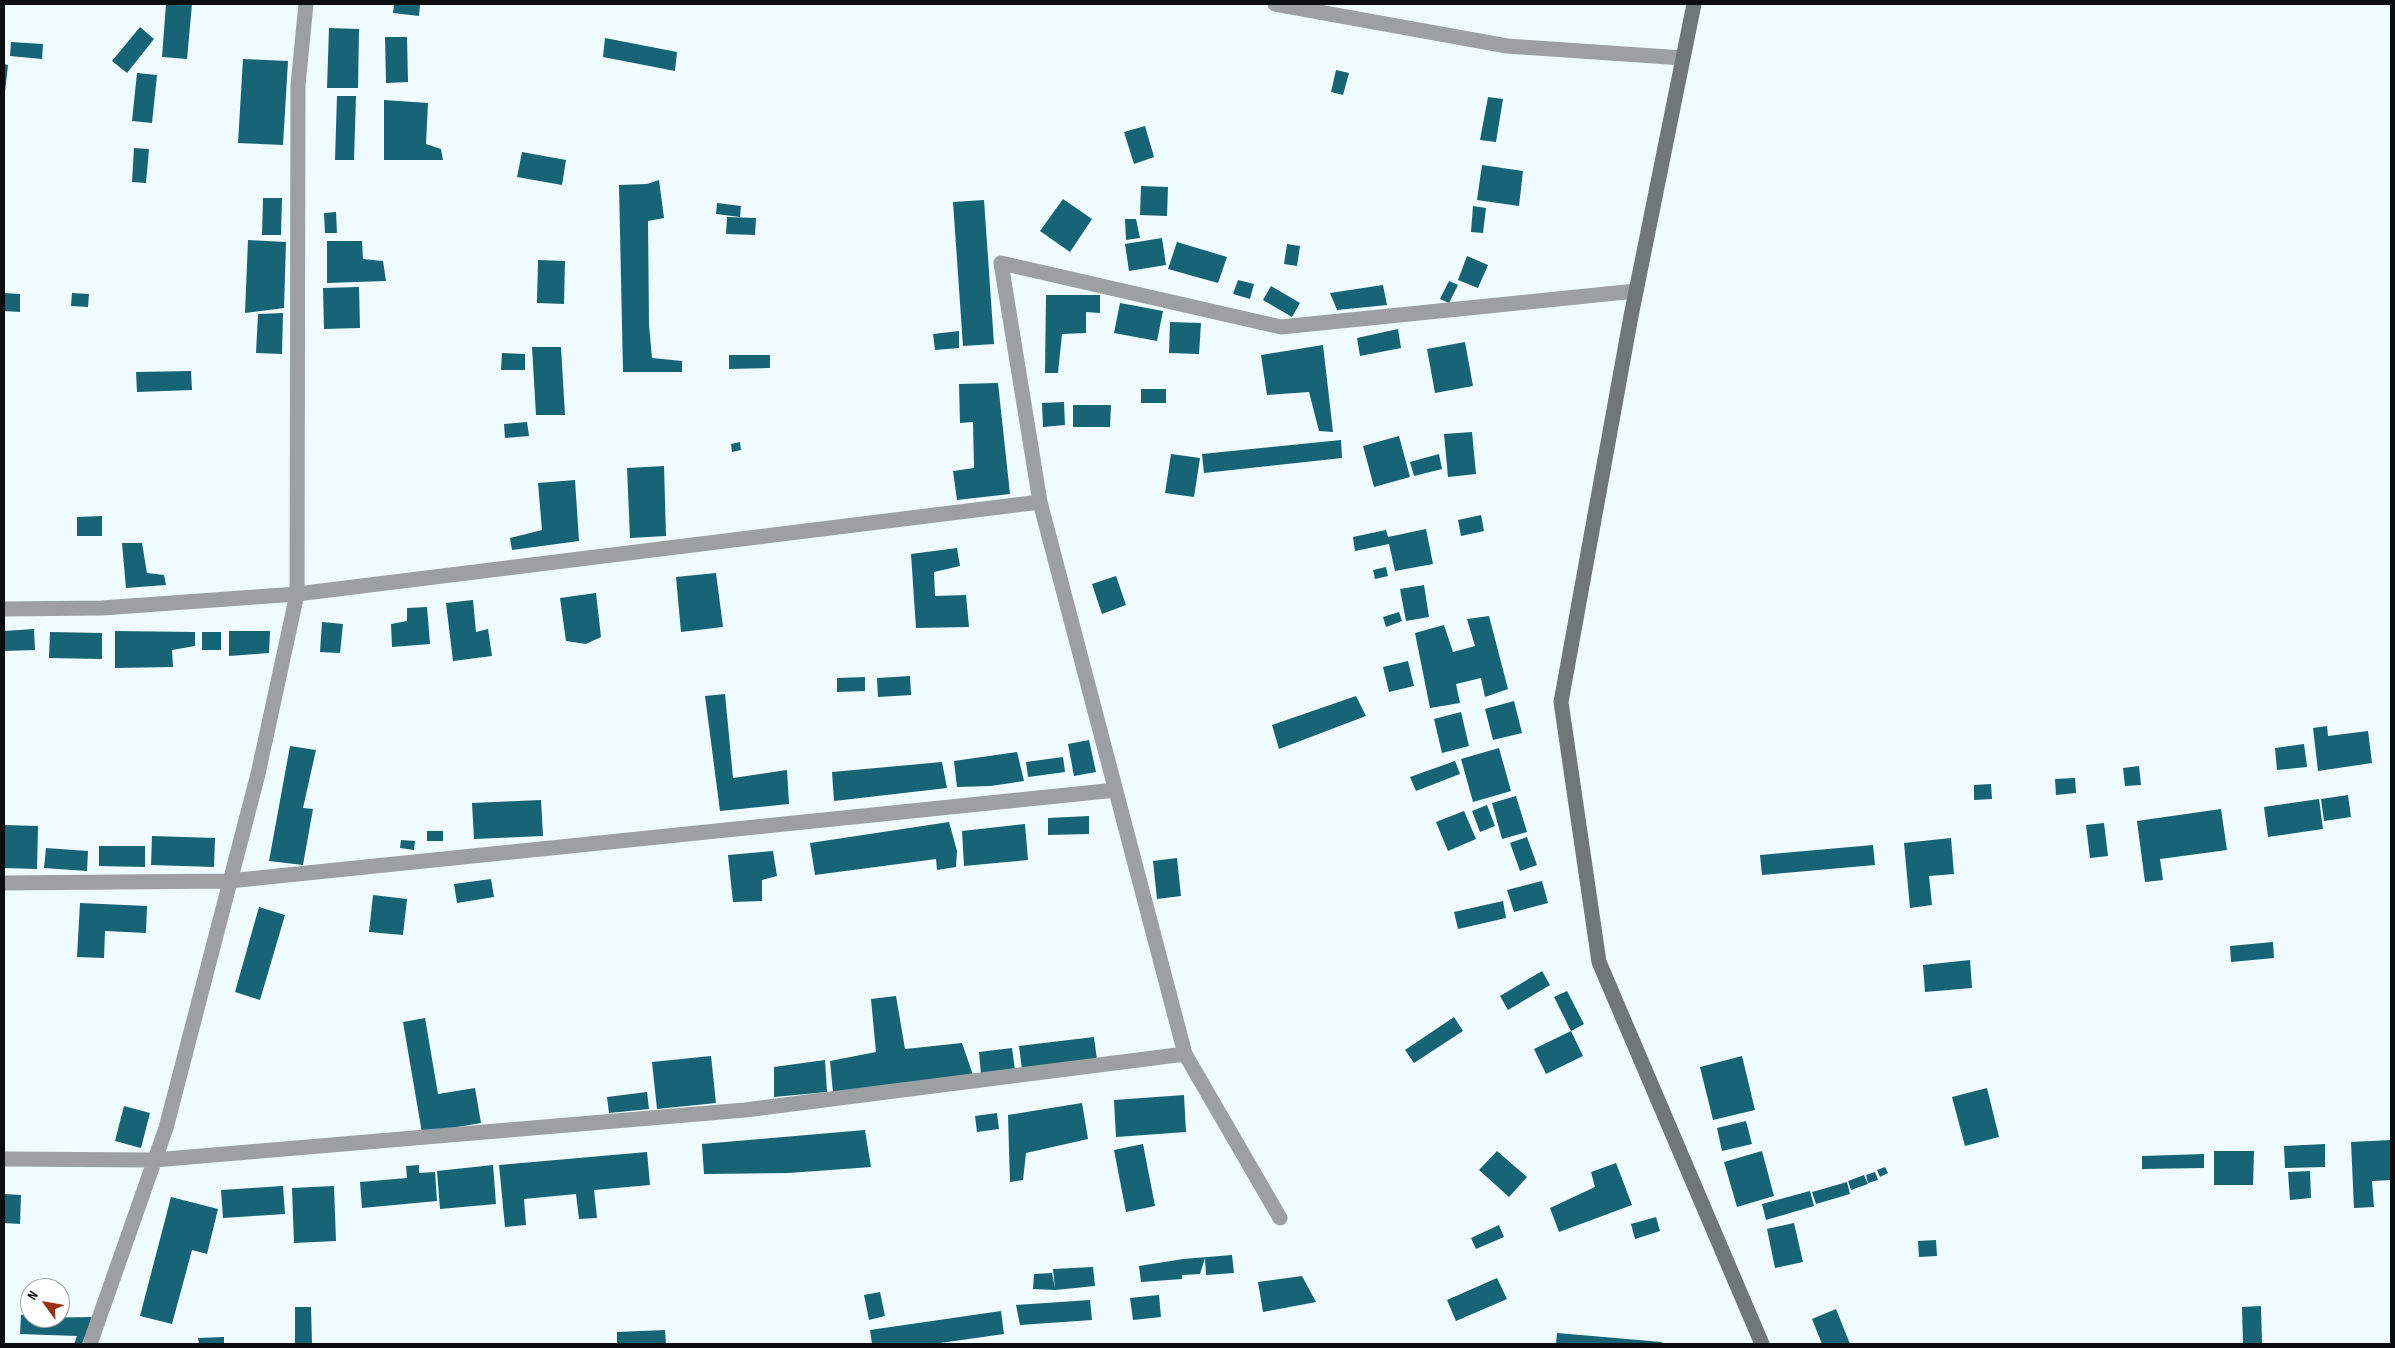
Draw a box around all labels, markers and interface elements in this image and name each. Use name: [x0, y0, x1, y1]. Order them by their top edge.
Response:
north arrow: [20, 1278, 70, 1328]
text: N: [24, 1288, 42, 1303]

